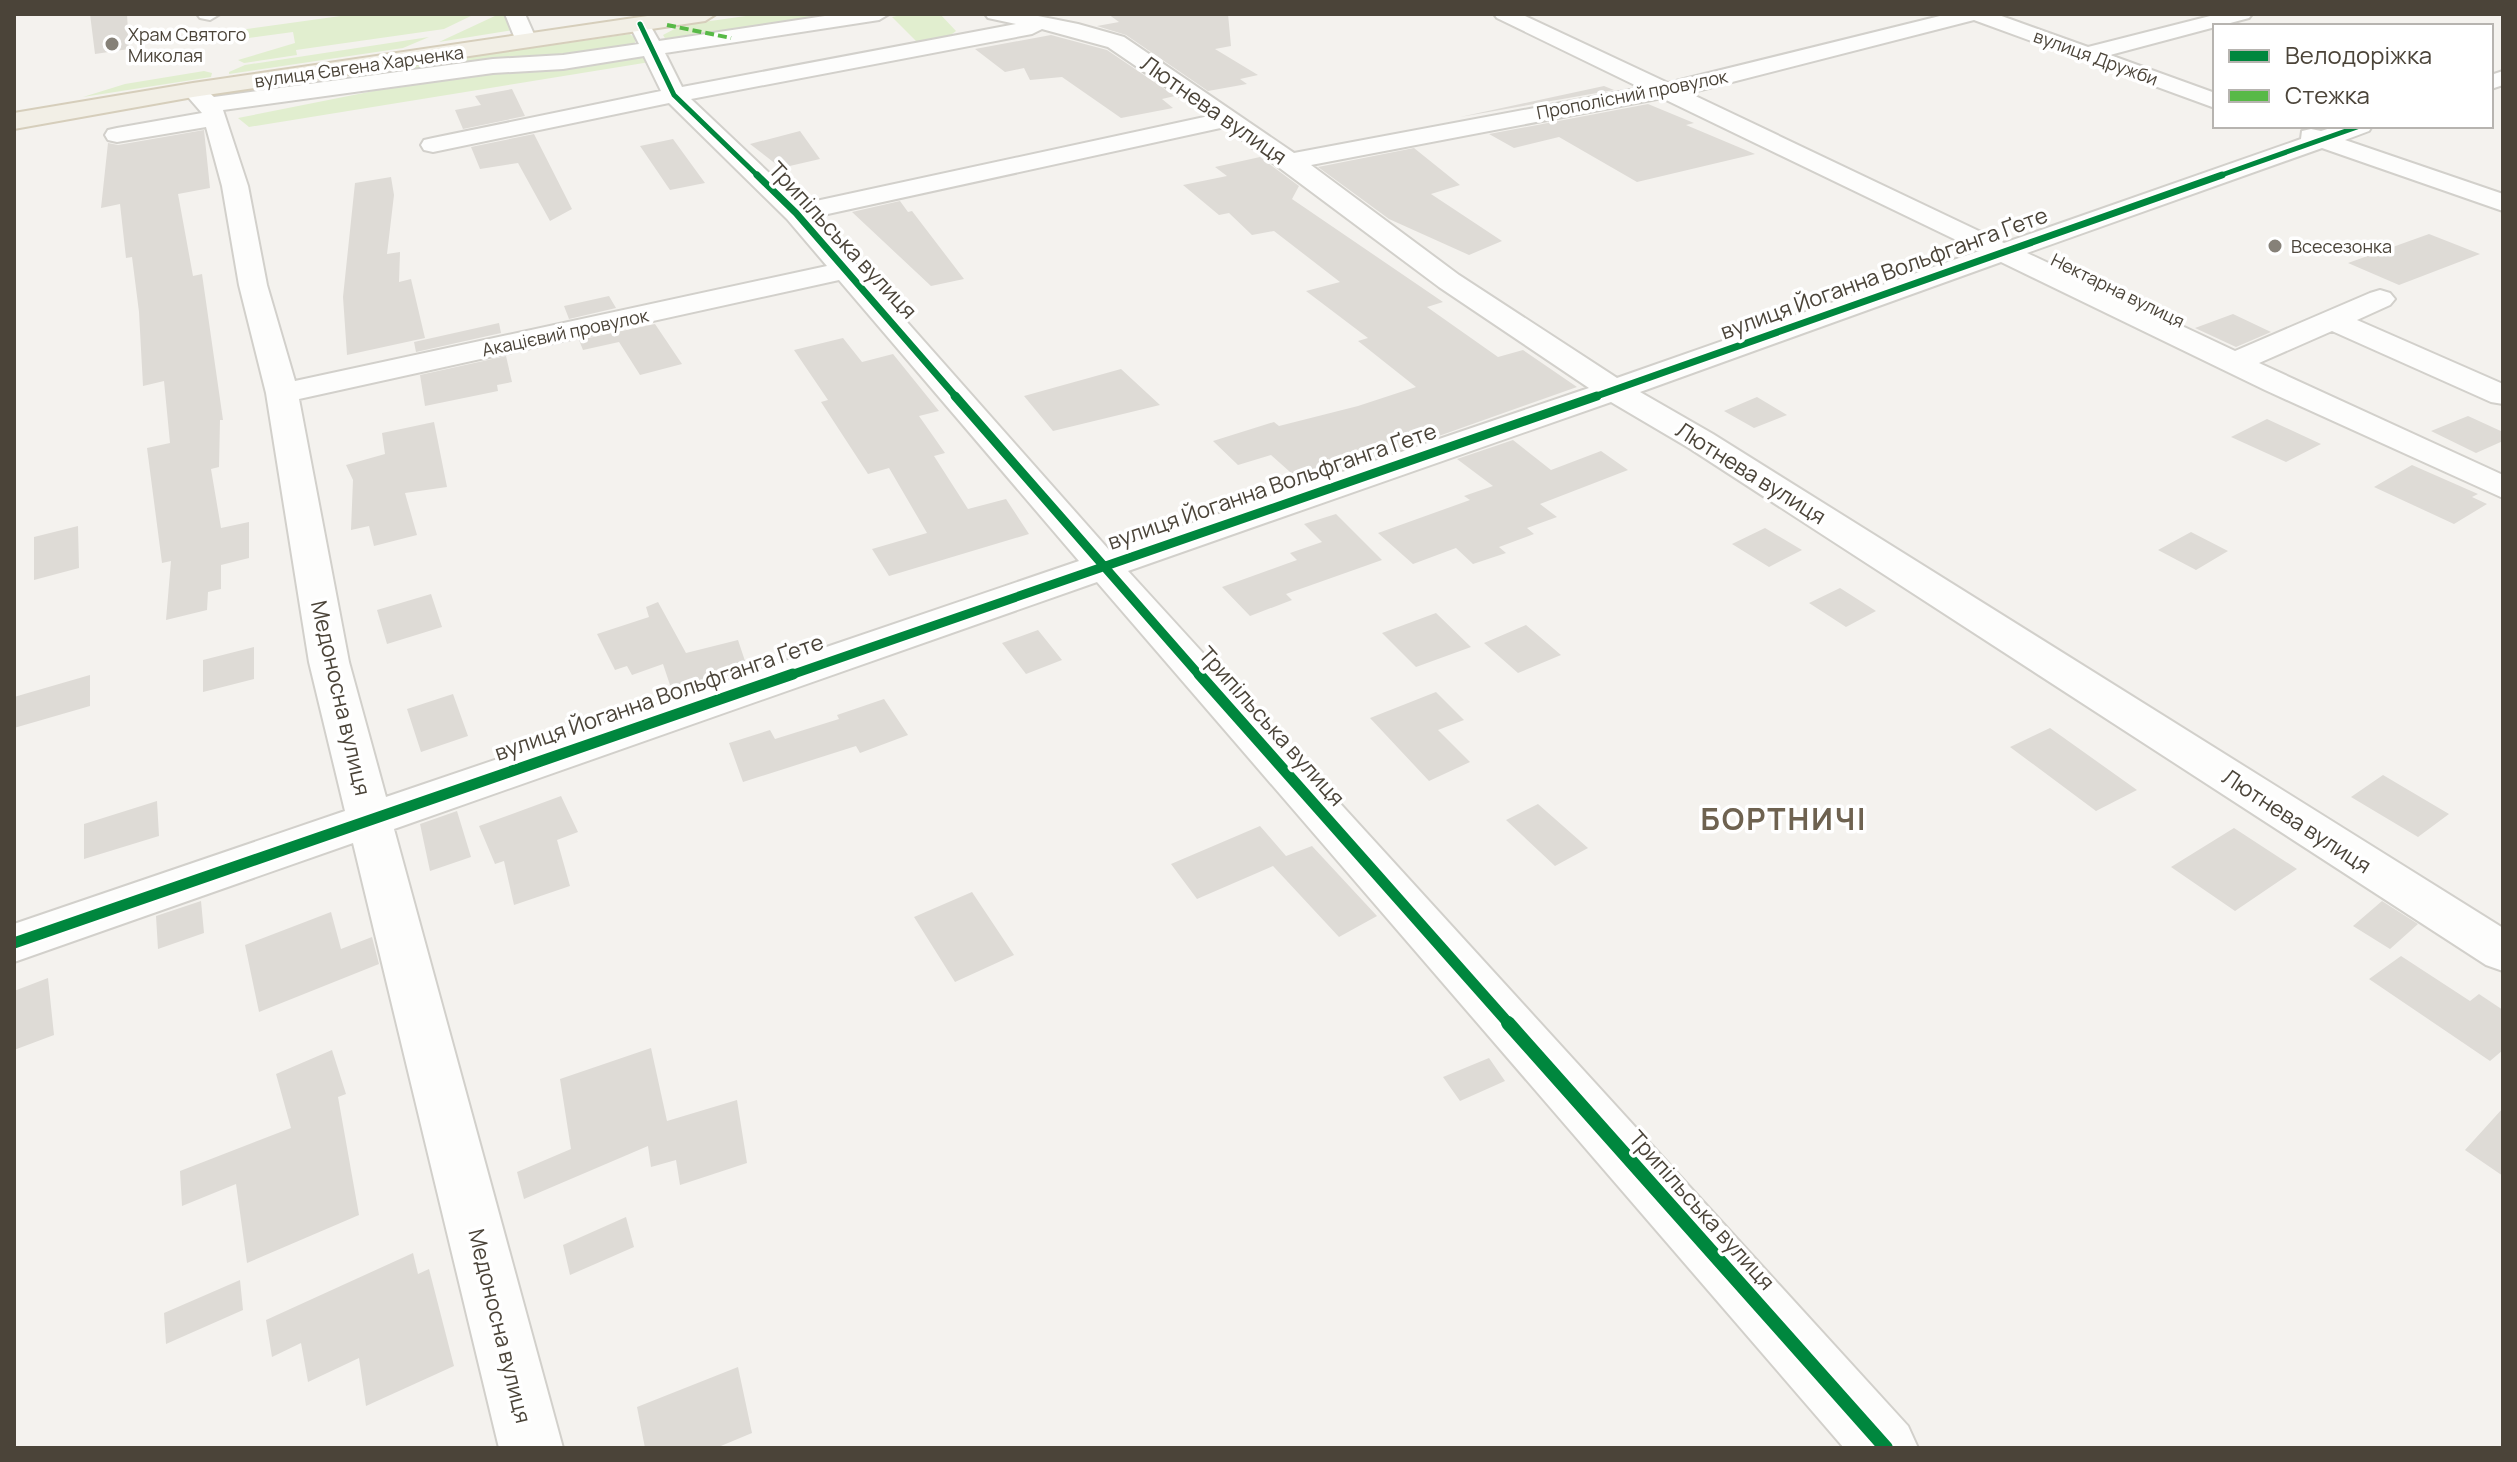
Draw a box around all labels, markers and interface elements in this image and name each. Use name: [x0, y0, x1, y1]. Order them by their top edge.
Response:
place label: Храм Святого Миколая: [128, 22, 247, 67]
street label: вулиця Дружби: [2031, 23, 2161, 91]
legend: [2213, 24, 2493, 128]
marker: Храм Святого Миколая: [103, 35, 121, 53]
text: Велодоріжка: [2285, 38, 2432, 71]
street label: вулиця Євгена Харченка: [253, 39, 465, 93]
street label: Лютнева вулиця: [1135, 48, 1293, 172]
street label: Прополісний провулок: [1534, 63, 1731, 124]
text: Стежка: [2285, 78, 2370, 111]
street label: Трипільська вулиця: [762, 155, 924, 325]
street label: вулиця Йоганна Вольфганга Ґете: [1716, 200, 2052, 346]
place label: Всесезонка: [2291, 234, 2392, 258]
marker: Всесезонка: [2266, 237, 2284, 255]
street label: Нектарна вулиця: [2047, 247, 2189, 333]
street label: Акацієвий провулок: [480, 302, 651, 361]
street label: вулиця Йоганна Вольфганга Ґете: [1103, 415, 1441, 557]
street label: Лютнева вулиця: [1670, 415, 1832, 531]
street label: Медоносна вулиця: [304, 598, 378, 798]
street label: вулиця Йоганна Вольфганга Ґете: [490, 626, 828, 768]
street label: Трипільська вулиця: [1192, 640, 1352, 812]
street label: Лютнева вулиця: [2217, 762, 2377, 880]
district label: БОРТНИЧІ: [1701, 798, 1867, 839]
street label: Трипільська вулиця: [1622, 1124, 1782, 1296]
street label: Медоносна вулиця: [461, 1226, 539, 1426]

